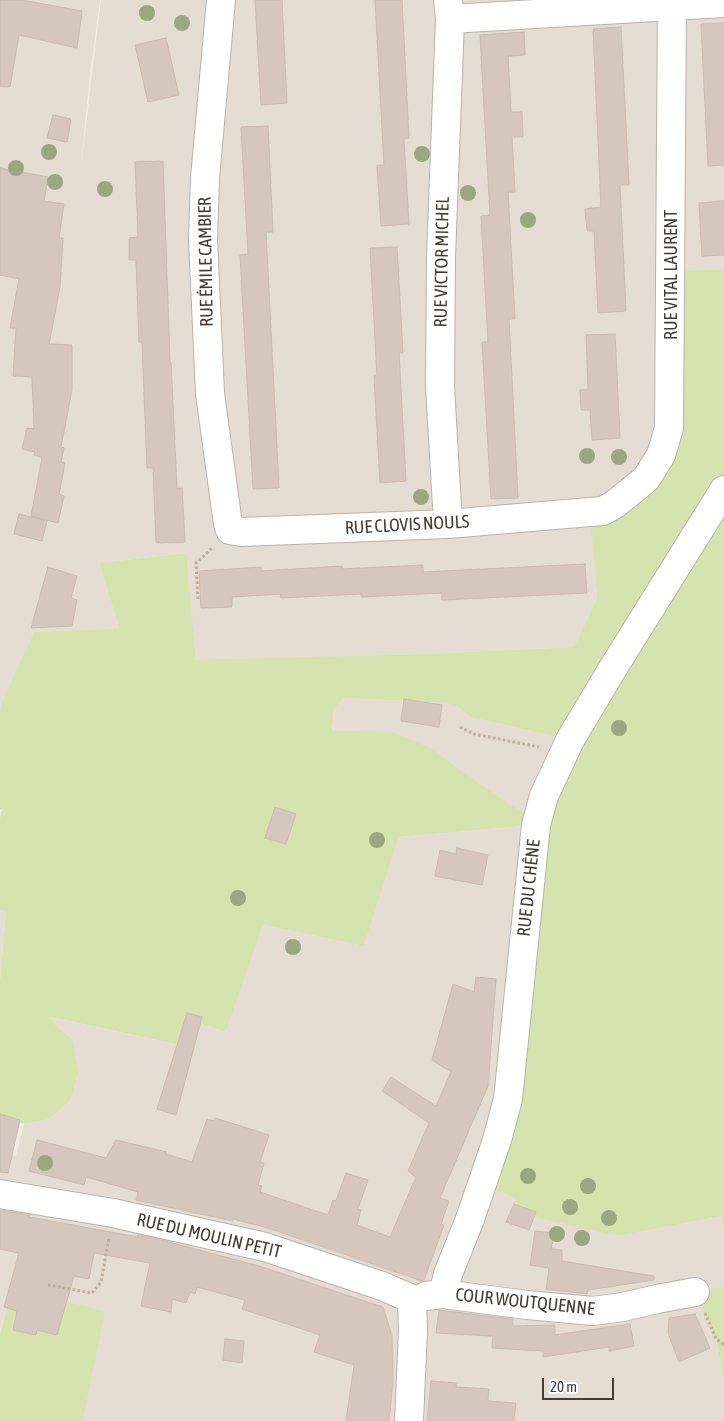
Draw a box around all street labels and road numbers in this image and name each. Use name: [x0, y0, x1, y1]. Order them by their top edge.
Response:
street label: RUE ÉMILE CAMBIER: [194, 197, 218, 327]
street label: RUE VICTOR MICHEL: [430, 197, 454, 327]
street label: RUE VITAL LAURENT: [660, 210, 682, 340]
street label: RUE CLOVIS NOULS: [344, 511, 470, 539]
street label: RUE DU CHÊNE: [513, 838, 545, 938]
street label: RUE DU MOULIN PETIT: [135, 1209, 283, 1263]
street label: COUR WOUTQUENNE: [454, 1284, 596, 1320]

